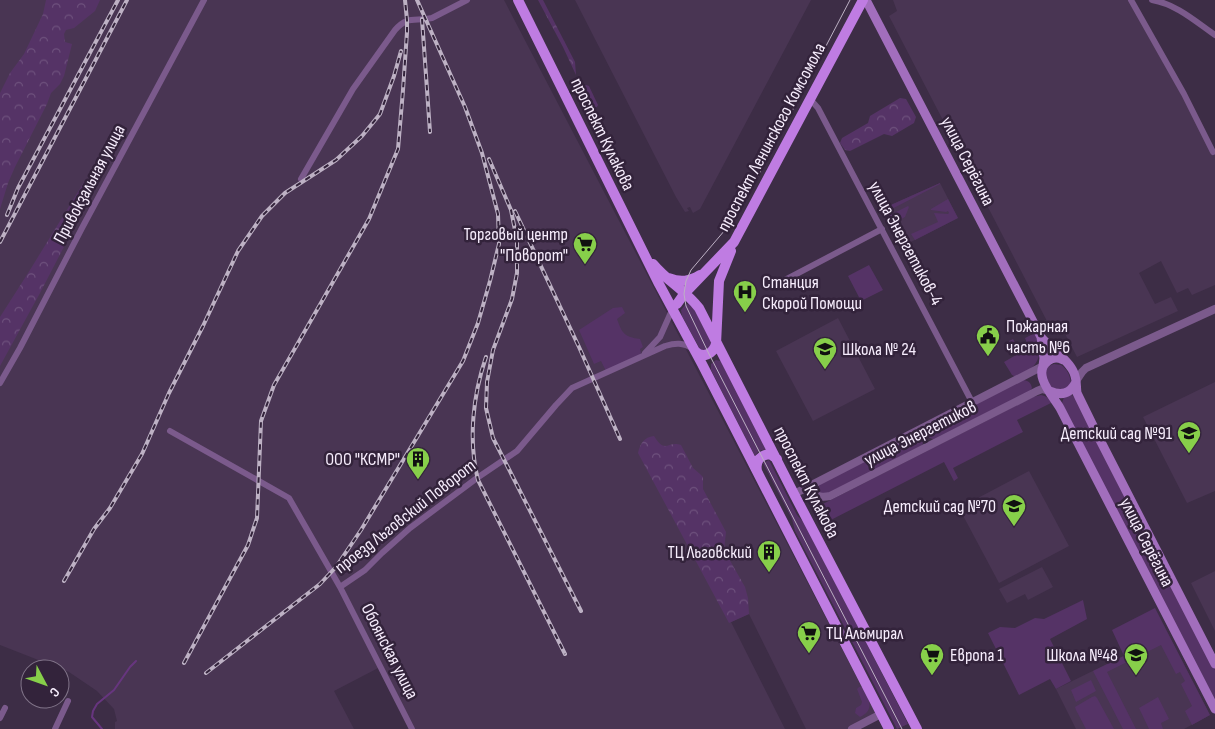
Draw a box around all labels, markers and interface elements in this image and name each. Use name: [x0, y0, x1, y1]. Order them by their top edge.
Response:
street label: проспект Ленинского Комсомола: [713, 39, 830, 235]
street label: проспект Кулакова: [566, 75, 639, 194]
street label: улица Серёгина: [936, 113, 999, 209]
street label: Привокзальная улица: [49, 121, 130, 247]
street label: улица Энергетиков-4: [864, 178, 947, 309]
place label: Торговый центр "Поворот": [463, 224, 568, 266]
supermarket icon: Торговый центр "Поворот": [572, 231, 598, 265]
place label: Станция Скорой Помощи: [762, 272, 862, 314]
hospital icon: Станция Скорой Помощи: [732, 279, 758, 313]
place label: Пожарная часть №6: [1006, 316, 1070, 358]
public building icon: Пожарная часть №6: [975, 323, 1001, 357]
school or university icon: Школа № 24: [812, 336, 838, 370]
place label: Школа № 24: [842, 339, 916, 360]
street label: улица Энергетиков: [861, 396, 980, 471]
school or university icon: Детский сад №91: [1176, 420, 1202, 454]
street label: проспект Кулакова: [769, 423, 844, 542]
place label: Детский сад №91: [1061, 423, 1173, 444]
building icon: ООО "КСМР": [405, 446, 431, 480]
place label: ООО "КСМР": [325, 449, 400, 470]
street label: проезд Льговский Поворот: [331, 455, 480, 578]
school or university icon: Детский сад №70: [1001, 493, 1027, 527]
street label: улица Серёгина: [1115, 494, 1178, 590]
place label: Детский сад №70: [884, 496, 996, 517]
building icon: ТЦ Льговский: [756, 539, 782, 573]
place label: ТЦ Льговский: [667, 542, 752, 563]
street label: Обоянская улица: [357, 600, 423, 703]
supermarket icon: ТЦ Альмирал: [796, 620, 822, 654]
place label: ТЦ Альмирал: [826, 623, 904, 644]
supermarket icon: Европа 1: [919, 642, 945, 676]
school or university icon: Школа №48: [1123, 642, 1149, 676]
place label: Европа 1: [950, 645, 1004, 666]
place label: Школа №48: [1046, 645, 1118, 666]
north arrow: [20, 659, 70, 709]
text: С: [46, 684, 63, 700]

